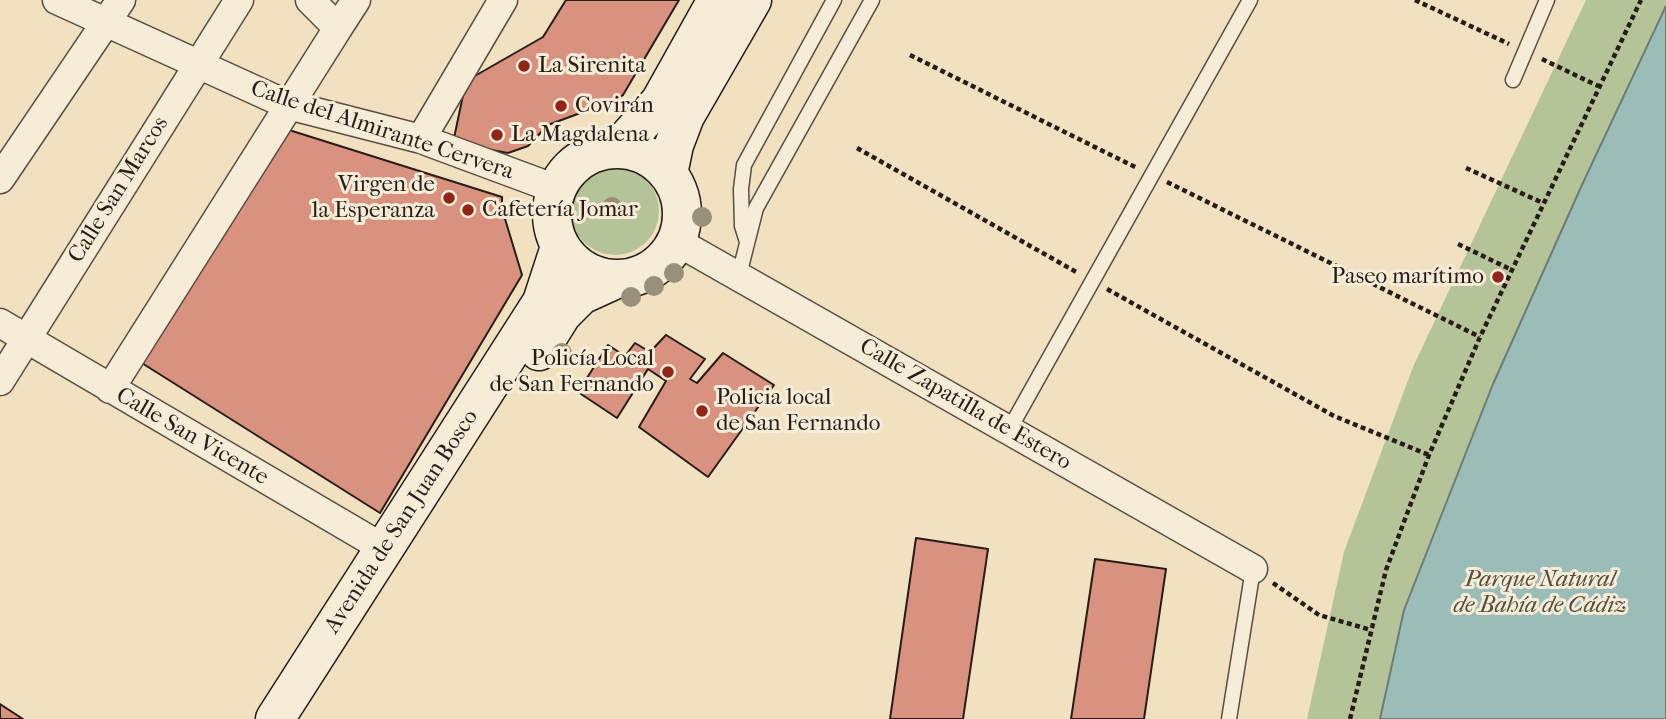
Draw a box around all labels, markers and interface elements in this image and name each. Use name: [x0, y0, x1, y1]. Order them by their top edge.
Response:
place label: La Sirenita: [538, 52, 646, 80]
marker: La Sirenita: [516, 58, 532, 74]
street label: Calle del Almirante Cervera: [247, 75, 517, 187]
place label: Covirán: [575, 92, 654, 120]
marker: Covirán: [553, 98, 569, 114]
street label: Calle San Marcos: [63, 112, 175, 268]
place label: La Magdalena: [511, 121, 649, 149]
marker: La Magdalena: [489, 127, 505, 143]
place label: Virgen de la Esperanza: [312, 171, 435, 225]
marker: Virgen de la Esperanza: [441, 190, 457, 206]
place label: Cafetería Jomar: [482, 196, 638, 224]
marker: Cafetería Jomar: [460, 202, 476, 218]
place label: Paseo marítimo: [1331, 263, 1484, 291]
marker: Paseo marítimo: [1490, 269, 1506, 285]
street label: Calle Zapatilla de Estero: [854, 333, 1076, 477]
place label: Policía Local de San Fernando: [490, 345, 654, 399]
marker: Policía Local de San Fernando: [660, 364, 676, 380]
street label: Calle San Vicente: [111, 382, 273, 492]
place label: Policia local de San Fernando: [716, 384, 880, 438]
marker: Policia local de San Fernando: [694, 403, 710, 419]
street label: Avenida de San Juan Bosco: [319, 405, 485, 639]
park label: Parque Natural de Bahía de Cádiz: [1453, 566, 1627, 620]

